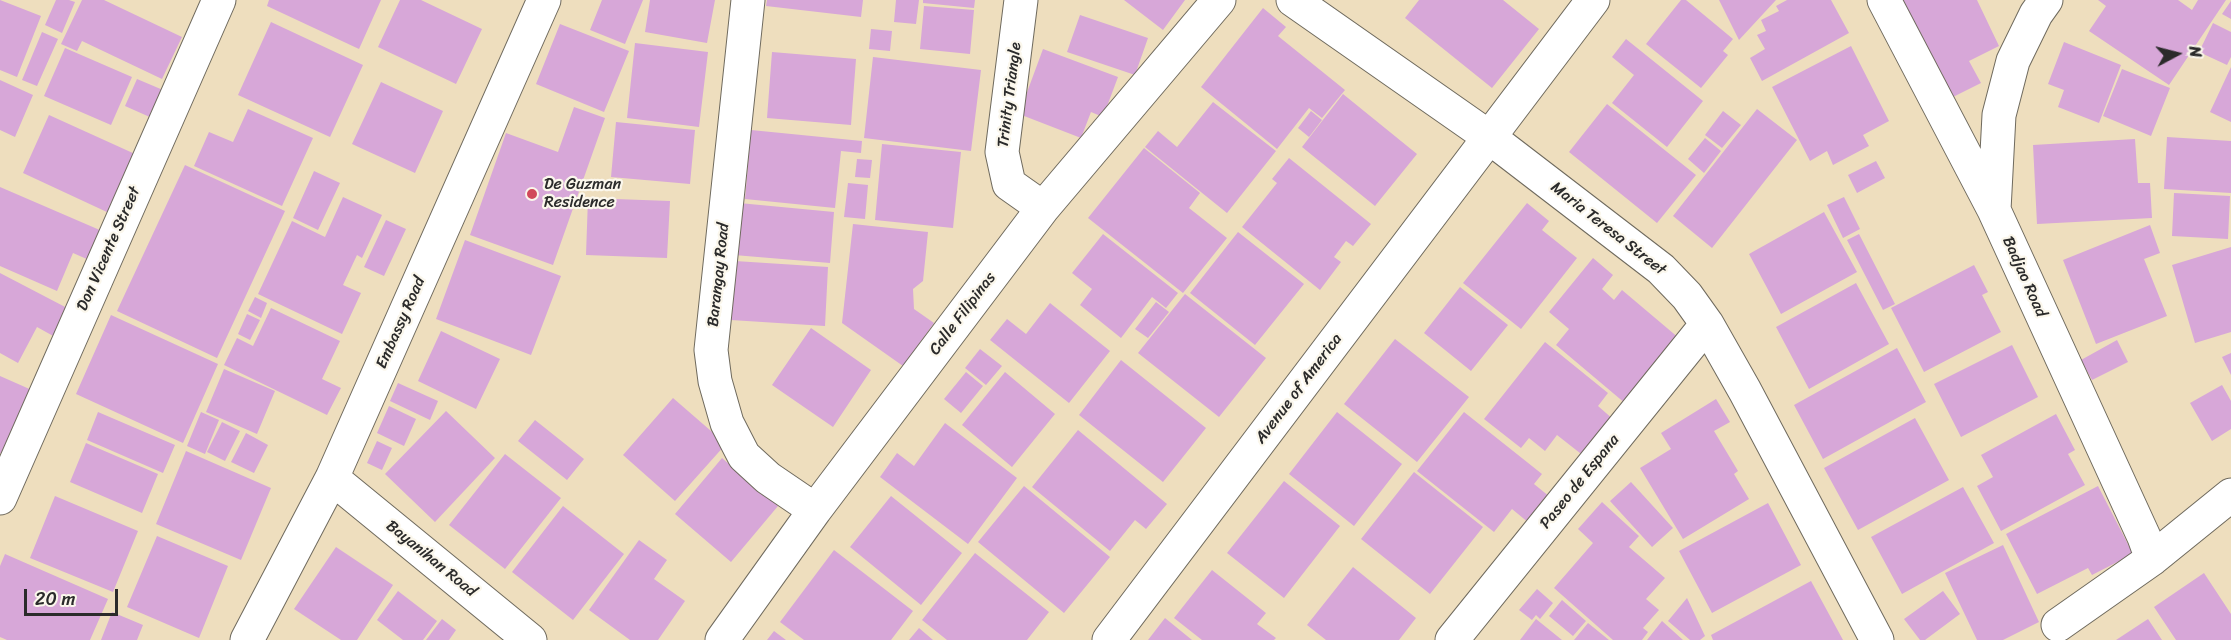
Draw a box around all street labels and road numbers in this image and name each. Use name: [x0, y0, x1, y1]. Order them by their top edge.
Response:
street label: Trinity Triangle: [994, 41, 1026, 149]
street label: Maria Teresa Street: [1547, 178, 1669, 280]
street label: Don Vicente Street: [73, 184, 145, 314]
street label: Barangay Road: [704, 222, 734, 328]
street label: Badjao Road: [1998, 234, 2050, 320]
street label: Calle Filipinas: [926, 269, 1000, 359]
street label: Embassy Road: [372, 274, 430, 372]
street label: Avenue of America: [1251, 330, 1347, 448]
street label: Paseo de Espana: [1536, 431, 1624, 533]
street label: Bayanihan Road: [382, 517, 480, 601]

